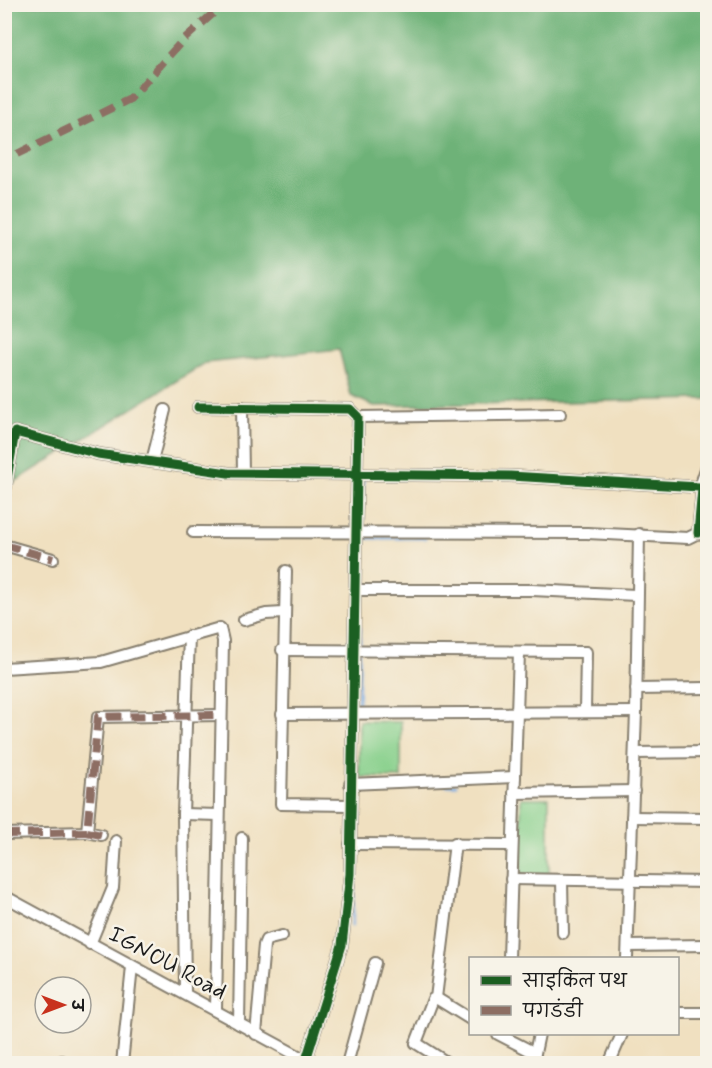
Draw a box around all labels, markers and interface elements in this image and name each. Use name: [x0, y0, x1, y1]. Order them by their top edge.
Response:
street label: IGNOU Road: [103, 919, 232, 1008]
legend: [469, 957, 679, 1035]
text: साइकिल पथ: [522, 967, 628, 994]
north arrow: [33, 975, 93, 1035]
text: पगडंडी: [522, 997, 583, 1024]
text: उ: [66, 998, 87, 1012]

